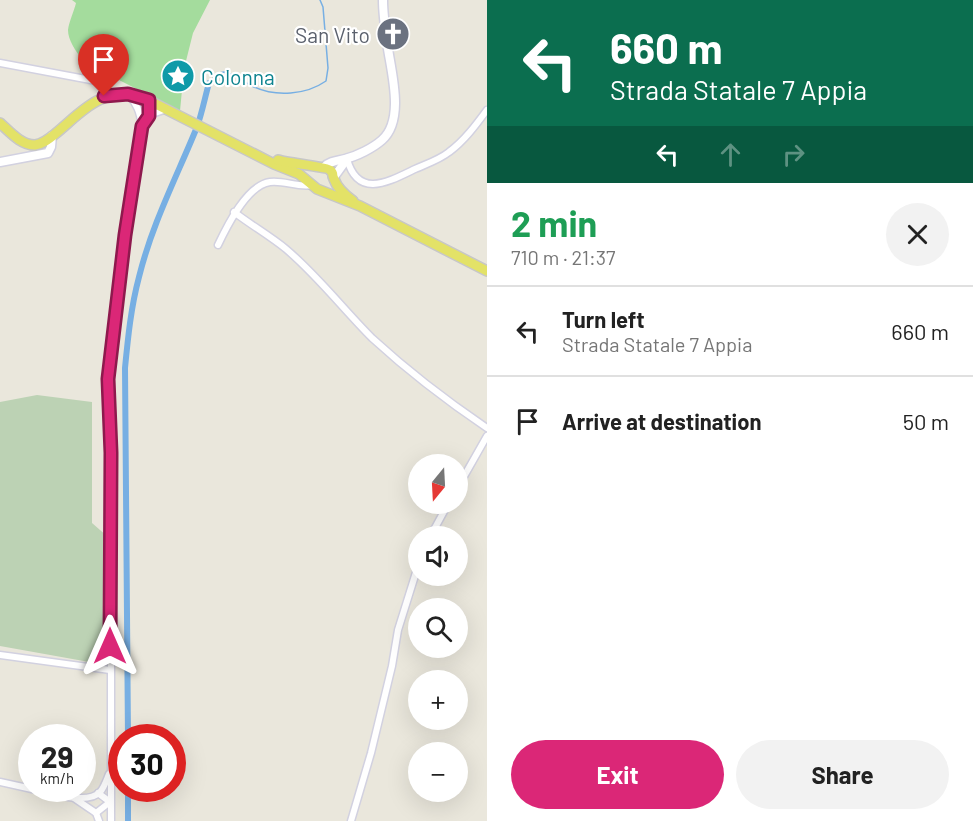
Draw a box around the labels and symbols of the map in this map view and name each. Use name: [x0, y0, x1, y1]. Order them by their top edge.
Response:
church icon: San Vito: [375, 16, 411, 52]
place label: San Vito: [295, 22, 370, 47]
pin: [78, 34, 129, 96]
place icon: Colonna: [160, 58, 196, 94]
place label: Colonna: [201, 64, 275, 89]
north arrow: [408, 454, 468, 514]
position arrow: [78, 614, 142, 678]
speed limit sign: 30: [108, 724, 186, 802]

